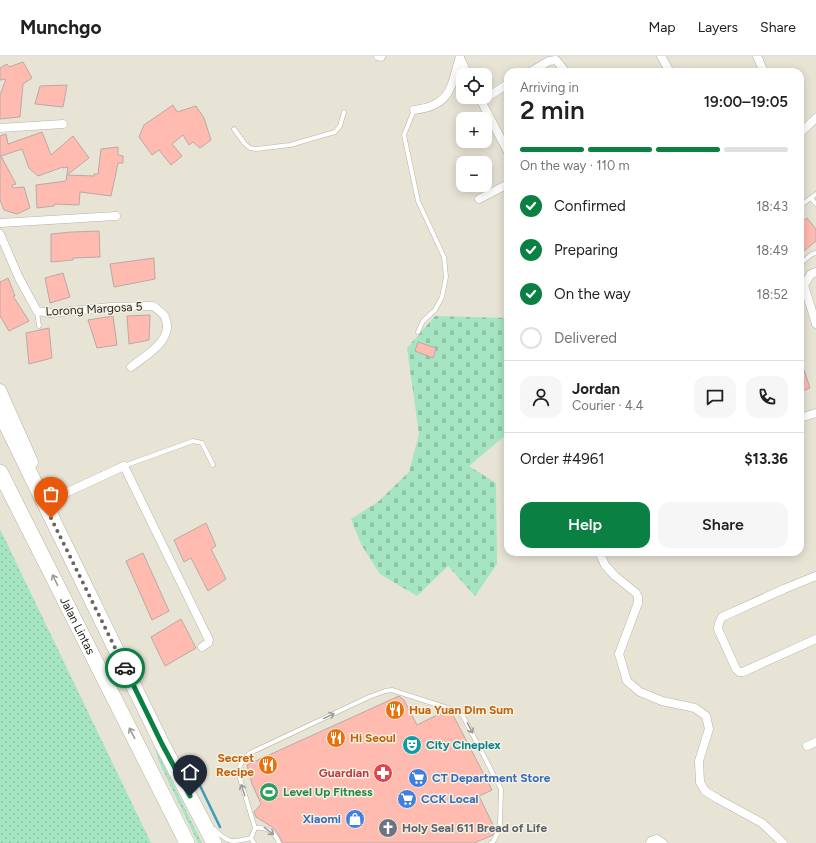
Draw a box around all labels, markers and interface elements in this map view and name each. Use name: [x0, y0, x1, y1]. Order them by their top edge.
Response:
text: Munchgo: [20, 16, 102, 39]
text: Map: [648, 19, 676, 36]
text: Layers: [698, 19, 738, 36]
text: Share: [760, 19, 796, 36]
map controls: [456, 68, 492, 192]
button: locate: [456, 68, 492, 104]
text: Arriving in: [520, 80, 579, 95]
text: 19:00–19:05: [704, 93, 788, 111]
text: 2 min: [520, 94, 585, 126]
button: +: [456, 112, 492, 148]
button: −: [456, 156, 492, 192]
text: On the way · 110 m: [520, 158, 630, 173]
icon: check: [520, 195, 542, 217]
text: Confirmed: [554, 197, 626, 215]
text: 18:43: [756, 199, 788, 214]
icon: check: [520, 239, 542, 261]
text: Preparing: [554, 241, 618, 259]
text: 18:49: [756, 243, 788, 258]
icon: check: [520, 283, 542, 305]
text: On the way: [554, 285, 631, 303]
text: 18:52: [757, 287, 788, 302]
street label: Lorong Margosa 5: [45, 299, 143, 319]
text: Delivered: [554, 329, 617, 347]
button: person: [520, 376, 562, 418]
button: chat: [694, 376, 736, 418]
button: phone: [746, 376, 788, 418]
text: Jordan: [572, 380, 620, 398]
text: Courier · 4.4: [572, 398, 644, 413]
text: Order #4961: [520, 450, 604, 468]
text: $13.36: [744, 450, 788, 468]
pin: [34, 477, 68, 518]
icon: bag: [40, 483, 62, 505]
button: Help: [520, 502, 650, 548]
button: Share: [658, 502, 788, 548]
one-way arrow: [51, 574, 58, 586]
street label: Jalan Lintas: [57, 594, 98, 657]
courier: [105, 648, 145, 688]
icon: car: [114, 657, 136, 679]
restaurant icon: Hua Yuan Dim Sum: [384, 699, 406, 721]
place label: Hua Yuan Dim Sum: [409, 703, 514, 717]
one-way arrow: [323, 712, 335, 719]
one-way arrow: [466, 721, 474, 733]
one-way arrow: [128, 727, 135, 739]
restaurant icon: Hi Seoul: [325, 727, 347, 749]
place label: Hi Seoul: [350, 731, 396, 745]
theatre icon: City Cineplex: [401, 734, 423, 756]
place label: City Cineplex: [426, 738, 501, 752]
place label: Secret Recipe: [216, 751, 254, 779]
restaurant icon: Secret Recipe: [257, 754, 279, 776]
pin: [173, 755, 207, 796]
icon: home: [179, 761, 201, 783]
pharmacy icon: Guardian: [372, 762, 394, 784]
place label: Guardian: [319, 766, 369, 780]
supermarket icon: CT Department Store: [407, 767, 429, 789]
place label: CT Department Store: [432, 771, 551, 785]
sports icon: Level Up Fitness: [258, 781, 280, 803]
one-way arrow: [239, 784, 246, 797]
place label: Level Up Fitness: [283, 785, 373, 799]
supermarket icon: CCK Local: [396, 788, 418, 810]
place label: CCK Local: [421, 792, 479, 806]
shop icon: Xiaomi: [344, 808, 366, 830]
place label: Xiaomi: [303, 812, 341, 826]
church icon: Holy Seal 611 Bread of Life: [377, 817, 399, 839]
place label: Holy Seal 611 Bread of Life: [402, 821, 547, 835]
one-way arrow: [264, 827, 275, 836]

